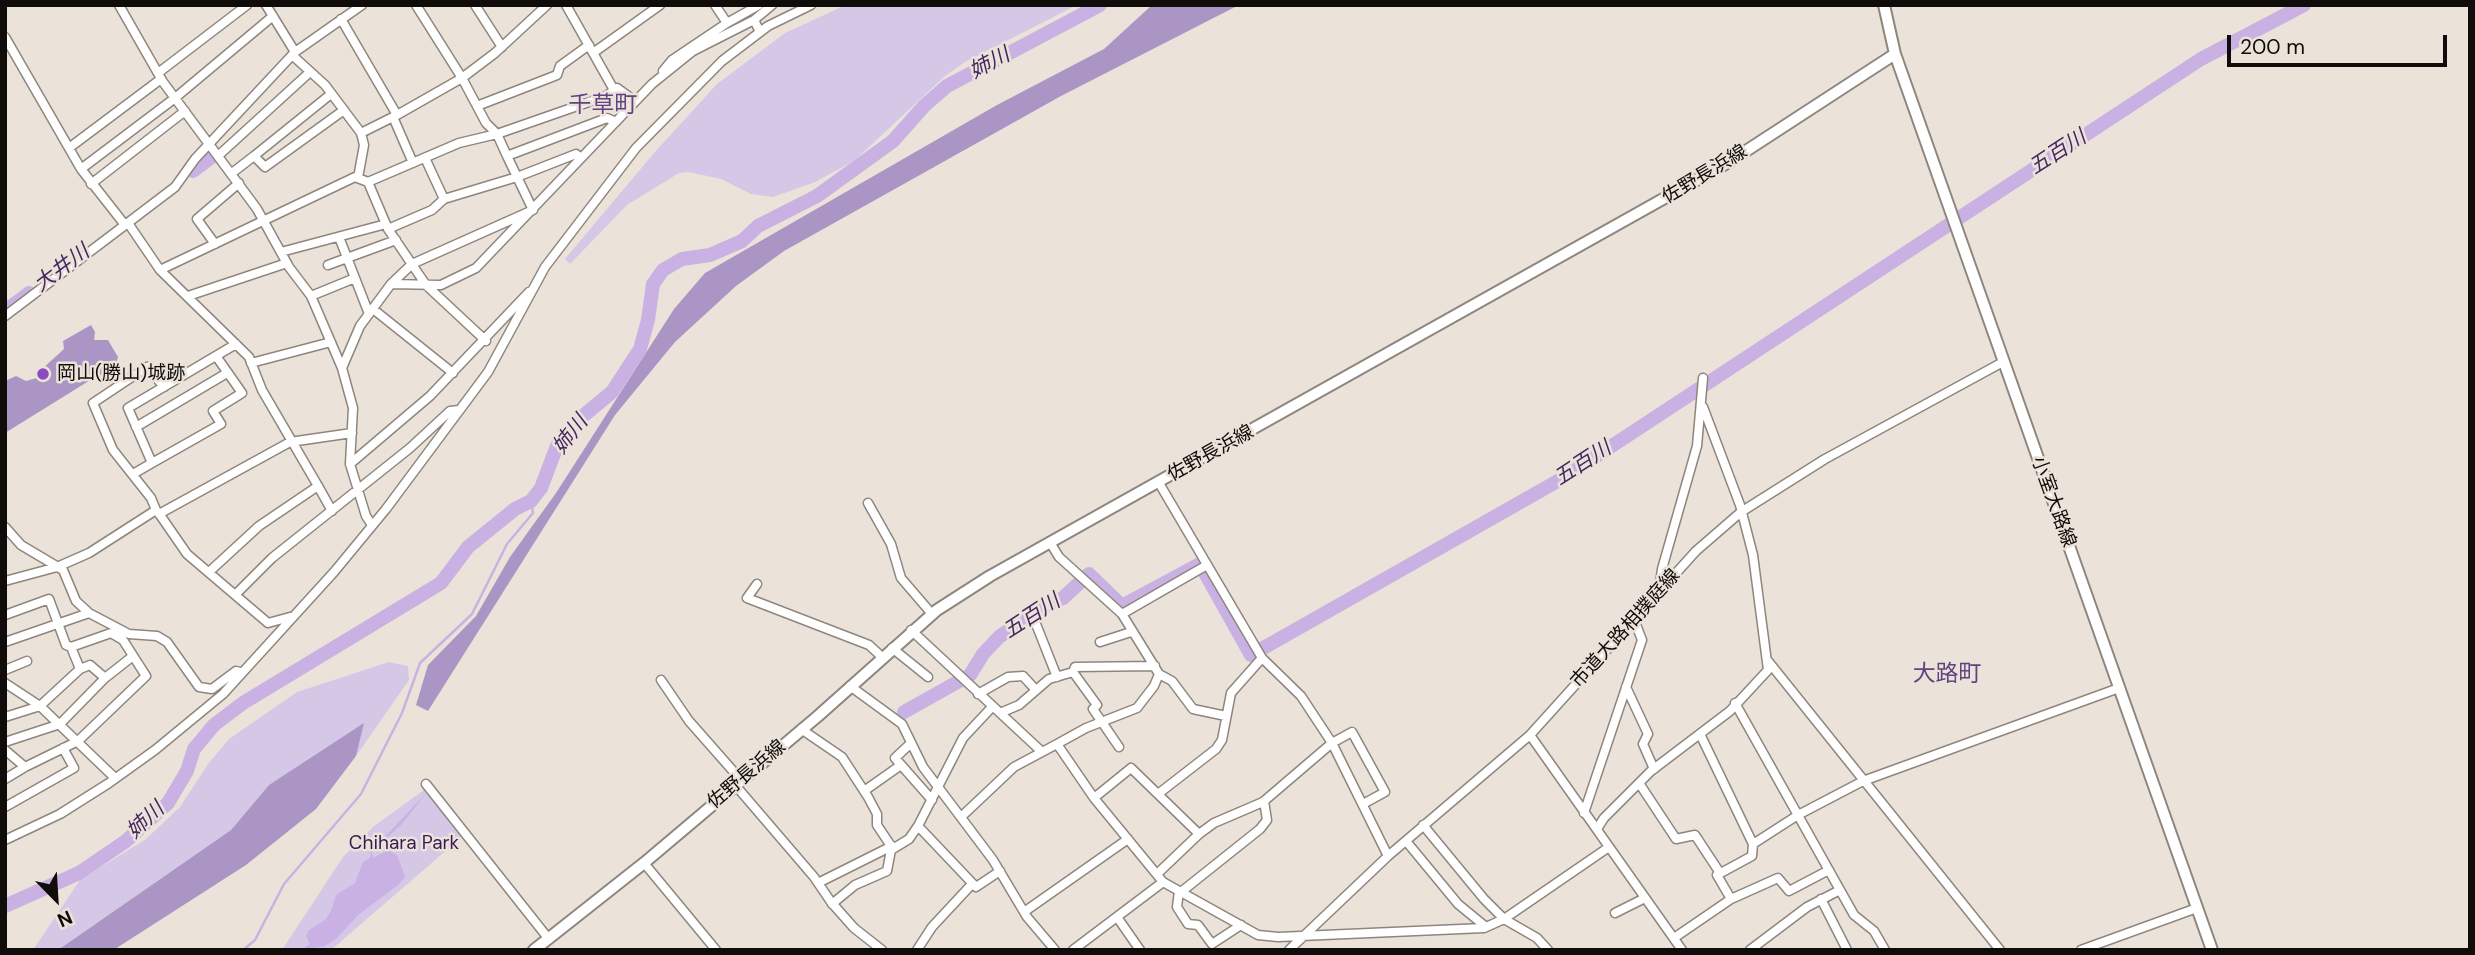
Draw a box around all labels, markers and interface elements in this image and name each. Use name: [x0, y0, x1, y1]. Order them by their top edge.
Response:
scale bar: [2230, 21, 2450, 65]
text: 200 m: [2240, 33, 2305, 61]
water label: 姉川: [966, 43, 1014, 85]
district label: 千草町: [569, 92, 637, 120]
water label: 五百川: [2025, 125, 2091, 181]
street label: 佐野長浜線: [1658, 141, 1752, 209]
water label: 大井川: [29, 240, 95, 298]
place label: 岡山(勝山)城跡: [57, 363, 185, 385]
marker: 岡山(勝山)城跡: [35, 366, 51, 382]
water label: 姉川: [548, 411, 594, 459]
street label: 佐野長浜線: [1164, 421, 1258, 487]
water label: 五百川: [1550, 436, 1616, 492]
street label: 小室大路線: [2026, 453, 2080, 551]
street label: 市道大路相撲庭線: [1567, 565, 1685, 693]
water label: 五百川: [999, 589, 1065, 645]
district label: 大路町: [1913, 661, 1981, 689]
street label: 佐野長浜線: [703, 736, 791, 814]
water label: 姉川: [122, 797, 170, 845]
park label: Chihara Park: [349, 833, 459, 855]
north arrow: [21, 864, 91, 934]
text: N: [53, 904, 76, 933]

